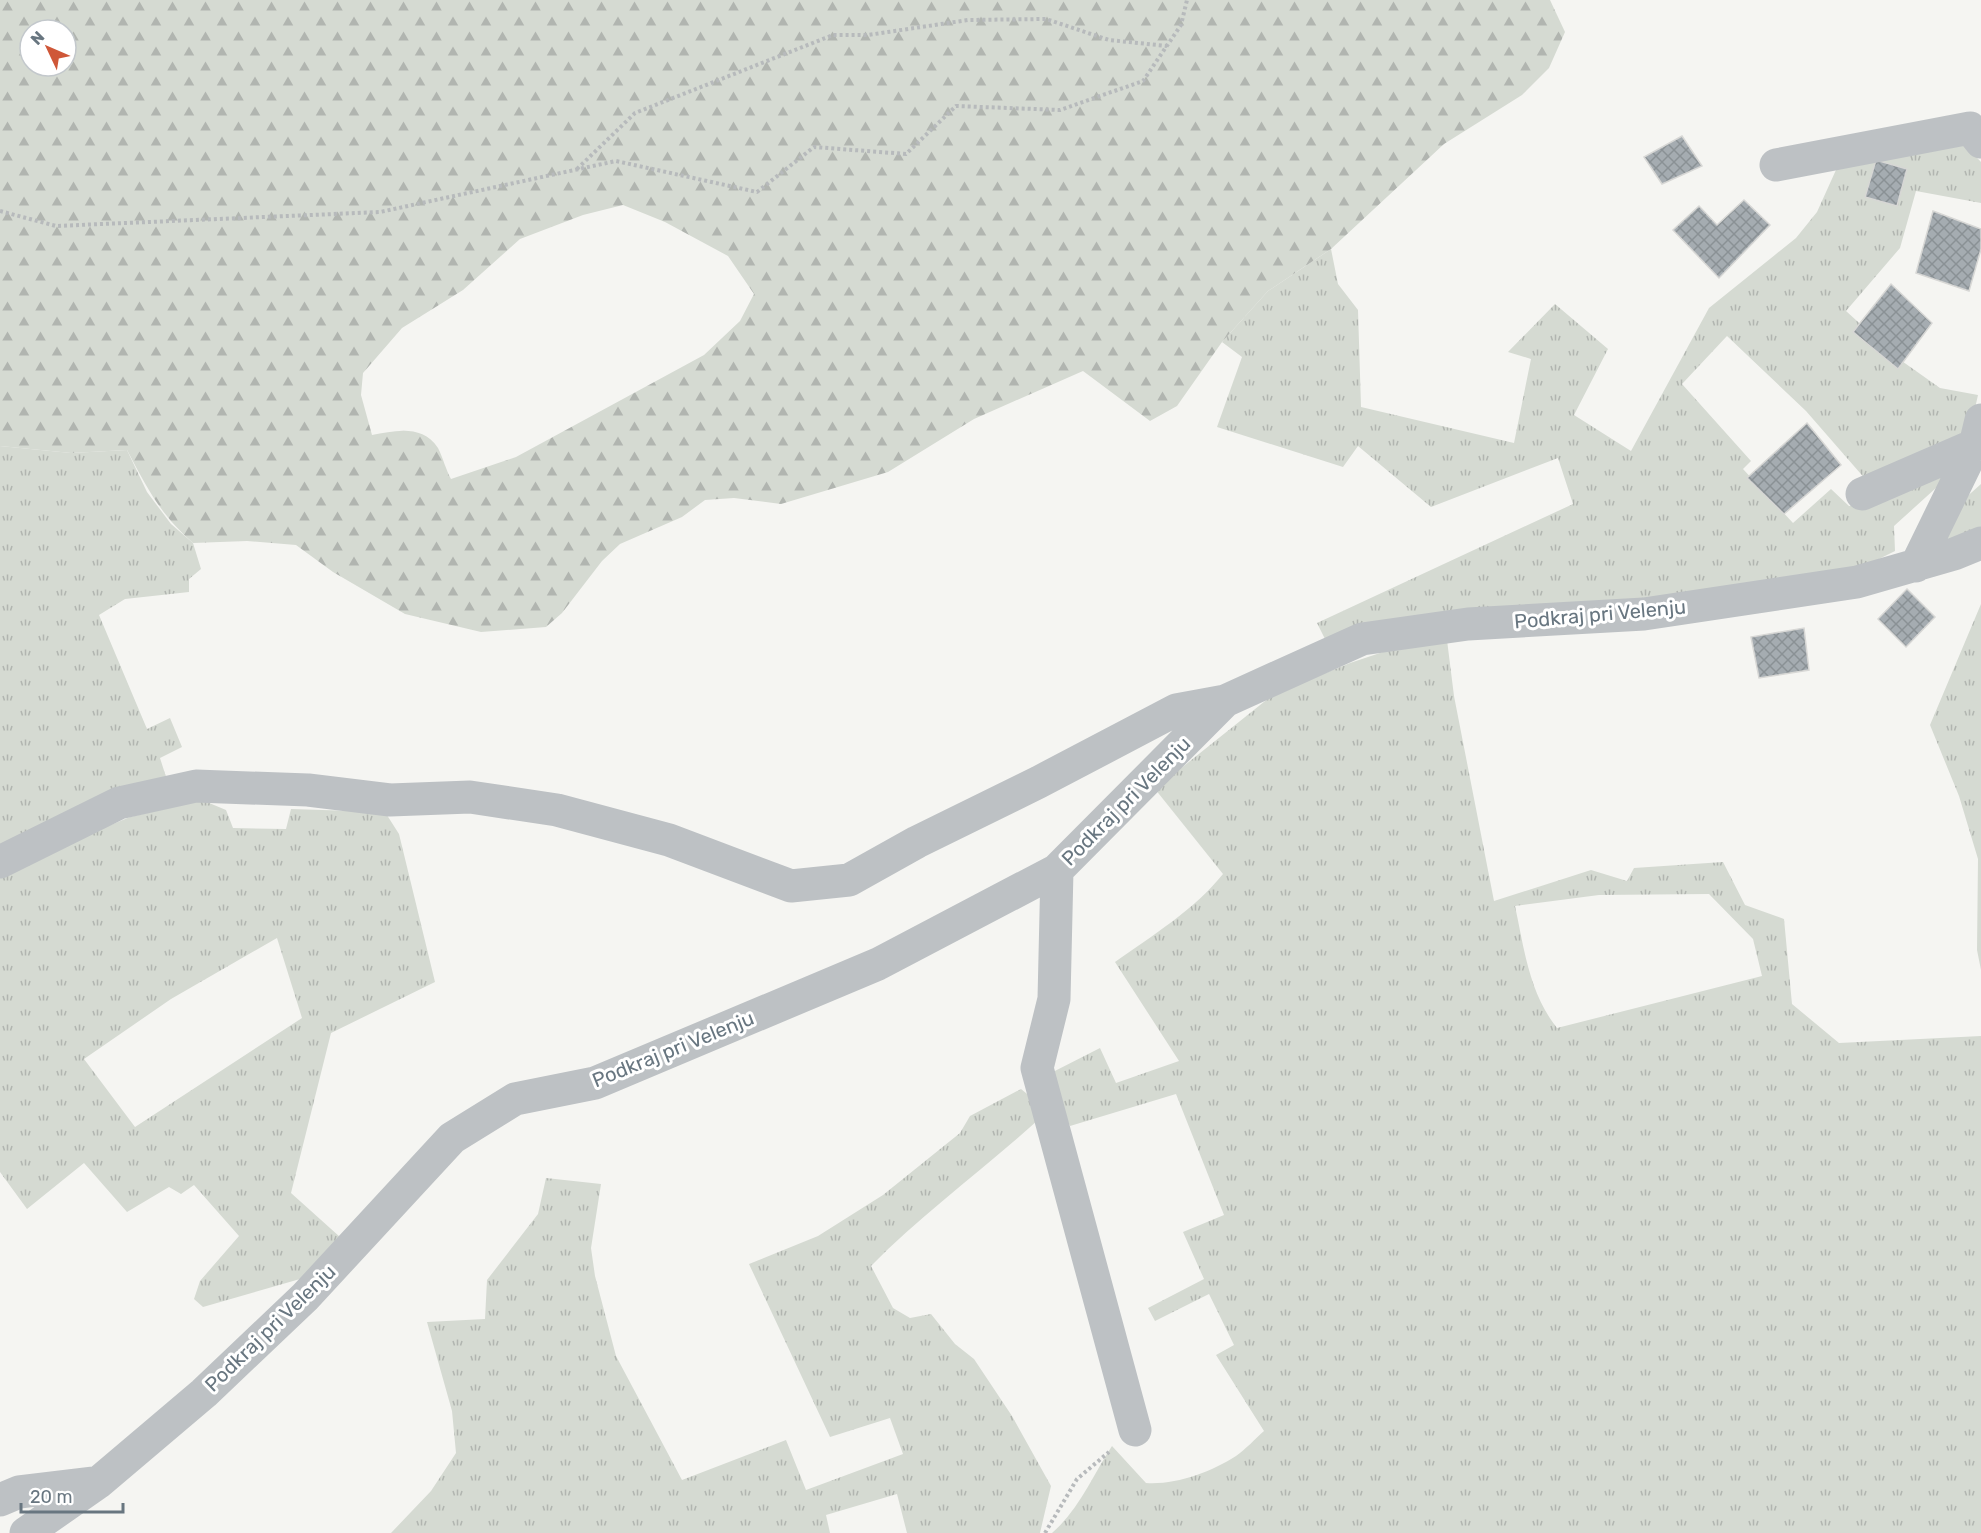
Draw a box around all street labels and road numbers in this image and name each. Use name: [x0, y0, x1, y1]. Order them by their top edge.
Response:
street label: Podkraj pri Velenju: [1513, 595, 1687, 633]
street label: Podkraj pri Velenju: [1057, 732, 1195, 870]
street label: Podkraj pri Velenju: [589, 1006, 757, 1092]
street label: Podkraj pri Velenju: [200, 1260, 340, 1396]

